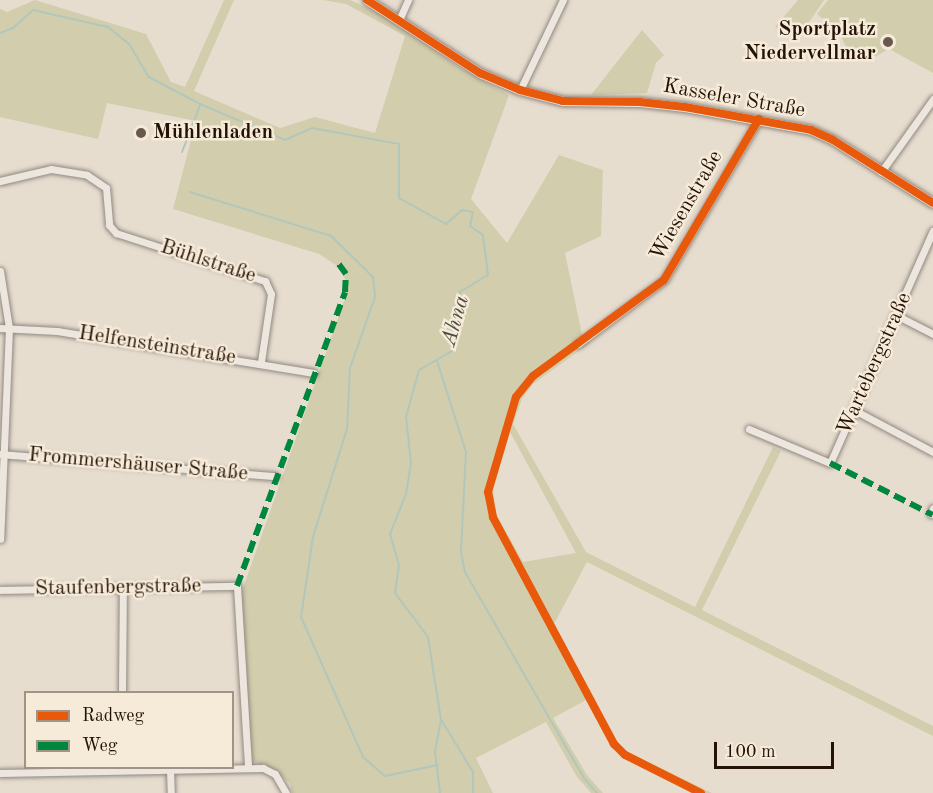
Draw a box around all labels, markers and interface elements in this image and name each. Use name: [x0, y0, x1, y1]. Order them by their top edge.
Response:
place label: Sportplatz Niedervellmar: [744, 17, 876, 67]
marker: Sportplatz Niedervellmar: [881, 35, 895, 49]
street label: Kasseler Straße: [661, 74, 807, 124]
place label: Mühlenladen: [153, 120, 273, 146]
marker: Mühlenladen: [134, 126, 148, 140]
street label: Wiesenstraße: [645, 146, 729, 266]
street label: Bühlstraße: [157, 235, 259, 289]
street label: Wartebergstraße: [832, 289, 918, 439]
water label: Ahna: [436, 293, 476, 349]
street label: Helfensteinstraße: [76, 321, 238, 371]
street label: Frommershäuser Straße: [27, 443, 249, 487]
street label: Staufenbergstraße: [35, 574, 201, 602]
legend: [24, 691, 234, 769]
text: Radweg: [82, 707, 144, 725]
scale bar: [717, 730, 837, 768]
text: Weg: [82, 737, 118, 755]
text: 100 m: [725, 743, 776, 761]

